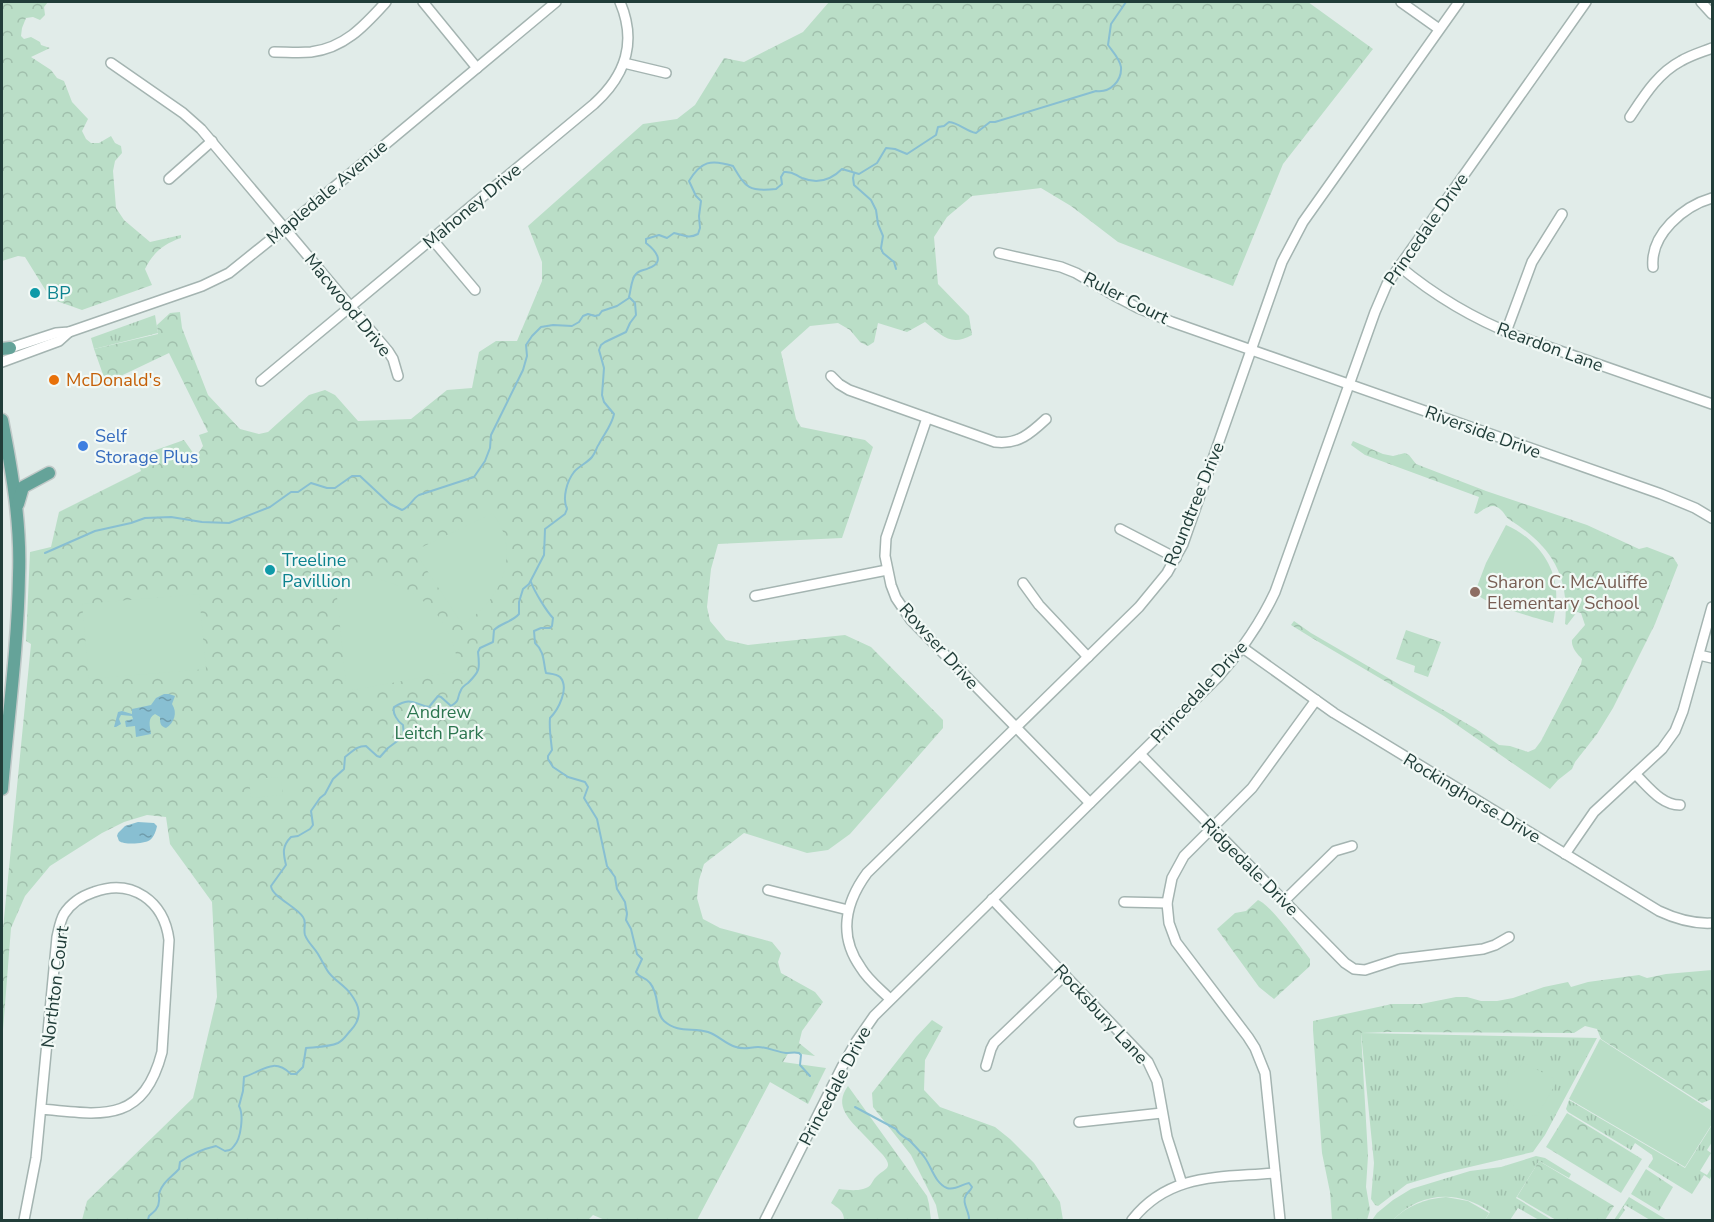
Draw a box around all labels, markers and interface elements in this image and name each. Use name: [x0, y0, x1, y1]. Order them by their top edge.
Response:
street label: Mapledale Avenue: [261, 134, 393, 250]
street label: Mahoney Drive: [418, 158, 526, 254]
street label: Princedale Drive: [1378, 168, 1474, 290]
street label: Macwood Drive: [299, 248, 397, 362]
street label: Ruler Court: [1079, 266, 1173, 330]
place label: BP: [47, 281, 71, 305]
marker: BP: [28, 286, 42, 300]
street label: Reardon Lane: [1493, 317, 1607, 377]
place label: McDonald's: [66, 368, 161, 392]
marker: McDonald's: [47, 373, 61, 387]
street label: Riverside Drive: [1422, 400, 1544, 464]
place label: Self Storage Plus: [95, 424, 198, 469]
street label: Roundtree Drive: [1158, 438, 1230, 570]
marker: Self Storage Plus: [76, 439, 90, 453]
place label: Treeline Pavillion: [282, 548, 351, 593]
marker: Treeline Pavillion: [263, 563, 277, 577]
place label: Sharon C. McAuliffe Elementary School: [1487, 570, 1648, 615]
marker: Sharon C. McAuliffe Elementary School: [1468, 585, 1482, 599]
street label: Rowser Drive: [894, 598, 984, 694]
street label: Princedale Drive: [1145, 636, 1253, 748]
park label: Andrew Leitch Park: [395, 700, 484, 745]
street label: Rockinghorse Drive: [1399, 747, 1545, 849]
street label: Ridgedale Drive: [1196, 813, 1304, 921]
street label: Northton Court: [36, 924, 74, 1049]
street label: Rocksbury Lane: [1048, 959, 1154, 1069]
street label: Princedale Drive: [793, 1022, 877, 1150]

